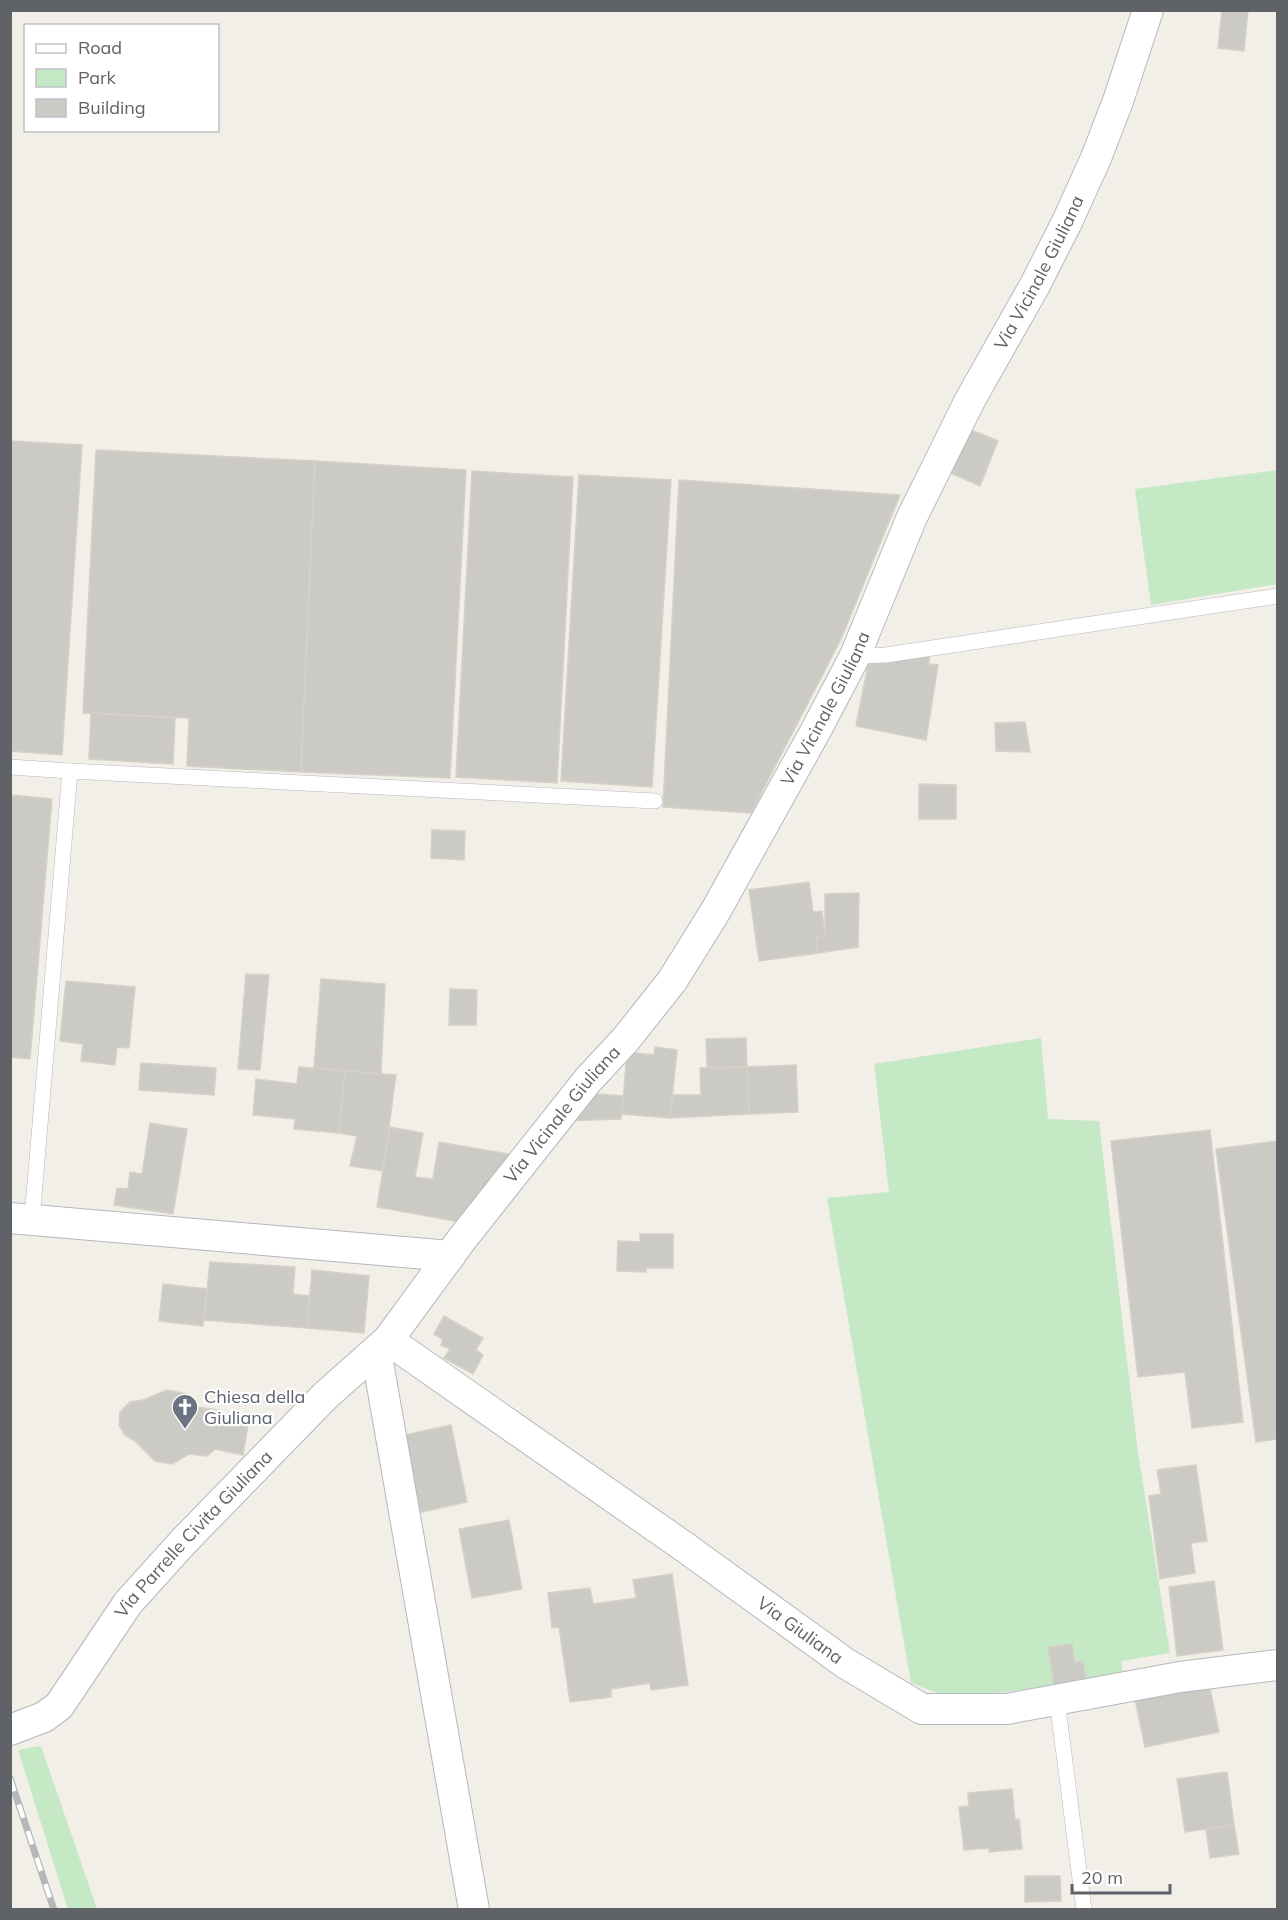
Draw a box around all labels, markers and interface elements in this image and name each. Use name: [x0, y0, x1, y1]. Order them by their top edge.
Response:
legend: [24, 24, 219, 132]
text: Road: [78, 36, 122, 59]
text: Park: [78, 66, 117, 89]
text: Building: [78, 96, 146, 119]
street label: Via Vicinale Giuliana: [989, 192, 1089, 354]
street label: Via Vicinale Giuliana: [775, 628, 875, 790]
street label: Via Vicinale Giuliana: [499, 1041, 625, 1188]
place label: Chiesa della Giuliana: [204, 1385, 305, 1429]
church icon: Chiesa della Giuliana: [170, 1392, 200, 1430]
street label: Via Parrelle Civita Giuliana: [109, 1445, 277, 1622]
street label: Via Giuliana: [753, 1591, 848, 1669]
scale bar: [1072, 1857, 1170, 1895]
text: 20 m: [1081, 1866, 1123, 1889]

